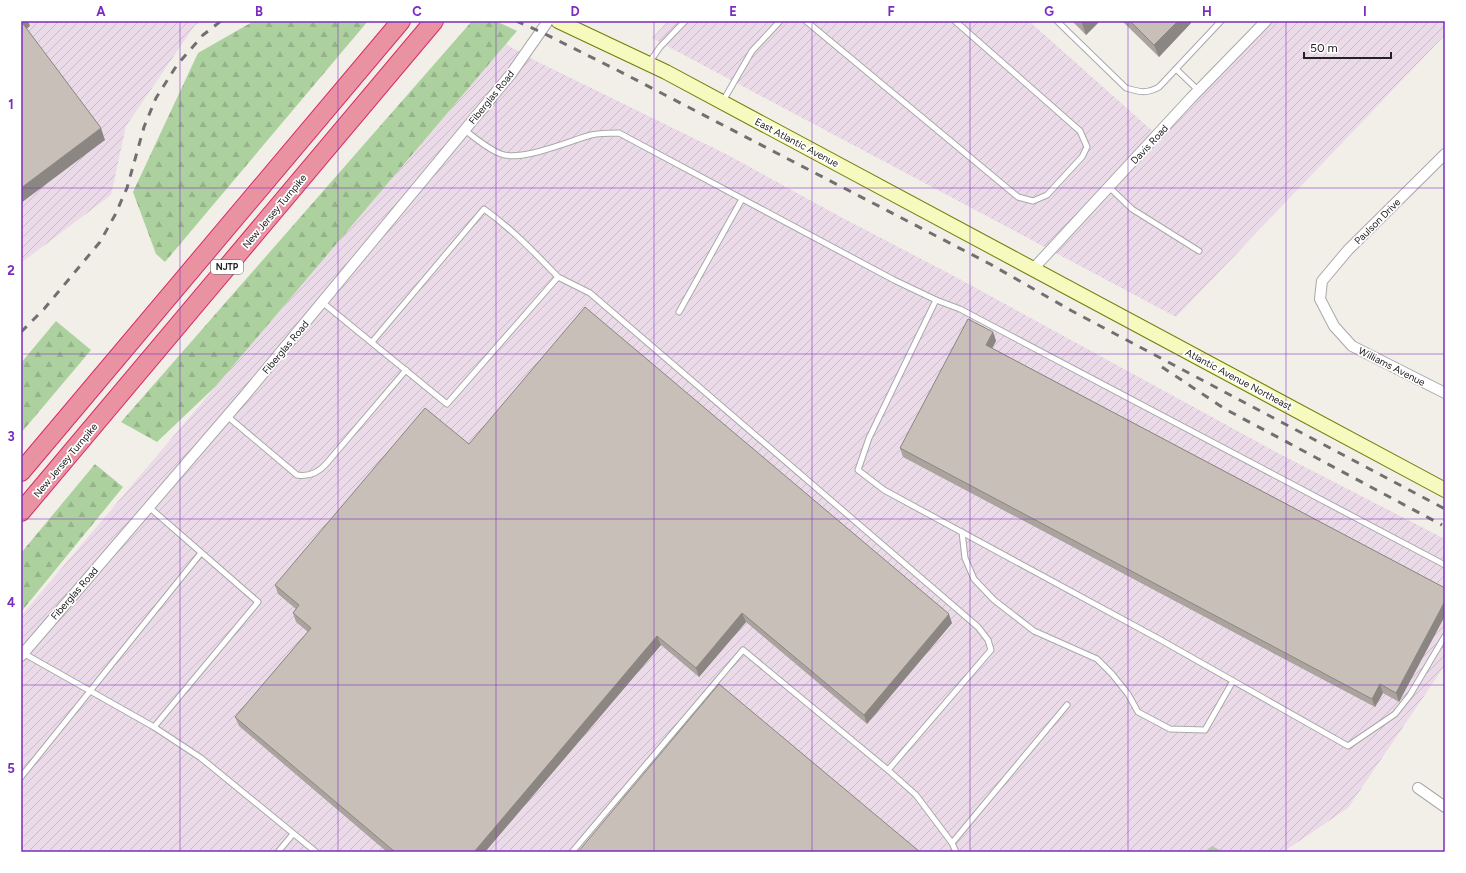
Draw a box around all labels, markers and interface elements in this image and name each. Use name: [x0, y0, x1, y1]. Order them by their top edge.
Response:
text: A: [96, 4, 106, 19]
text: B: [255, 4, 263, 19]
text: C: [412, 4, 422, 19]
text: D: [570, 4, 580, 19]
text: E: [729, 4, 737, 19]
text: F: [887, 4, 895, 19]
text: G: [1044, 4, 1054, 19]
text: H: [1202, 4, 1212, 19]
text: I: [1363, 4, 1367, 19]
scale bar: [1304, 34, 1391, 60]
text: 50 m: [1310, 41, 1338, 55]
street label: Fiberglas Road: [466, 68, 517, 127]
text: 1: [8, 97, 14, 112]
street label: East Atlantic Avenue: [753, 115, 841, 170]
street label: Davis Road: [1128, 122, 1171, 167]
street label: New Jersey Turnpike: [239, 171, 310, 251]
street label: Paulson Drive: [1351, 195, 1404, 247]
road number: NJTP: [211, 260, 243, 274]
text: 2: [7, 263, 15, 278]
street label: Fiberglas Road: [259, 318, 312, 377]
street label: Williams Avenue: [1356, 344, 1428, 389]
street label: Atlantic Avenue Northeast: [1183, 346, 1295, 413]
street label: New Jersey Turnpike: [30, 420, 101, 500]
text: 3: [7, 429, 15, 444]
street label: Fiberglas Road: [48, 564, 101, 622]
text: 4: [7, 595, 15, 610]
text: 5: [7, 761, 15, 776]

